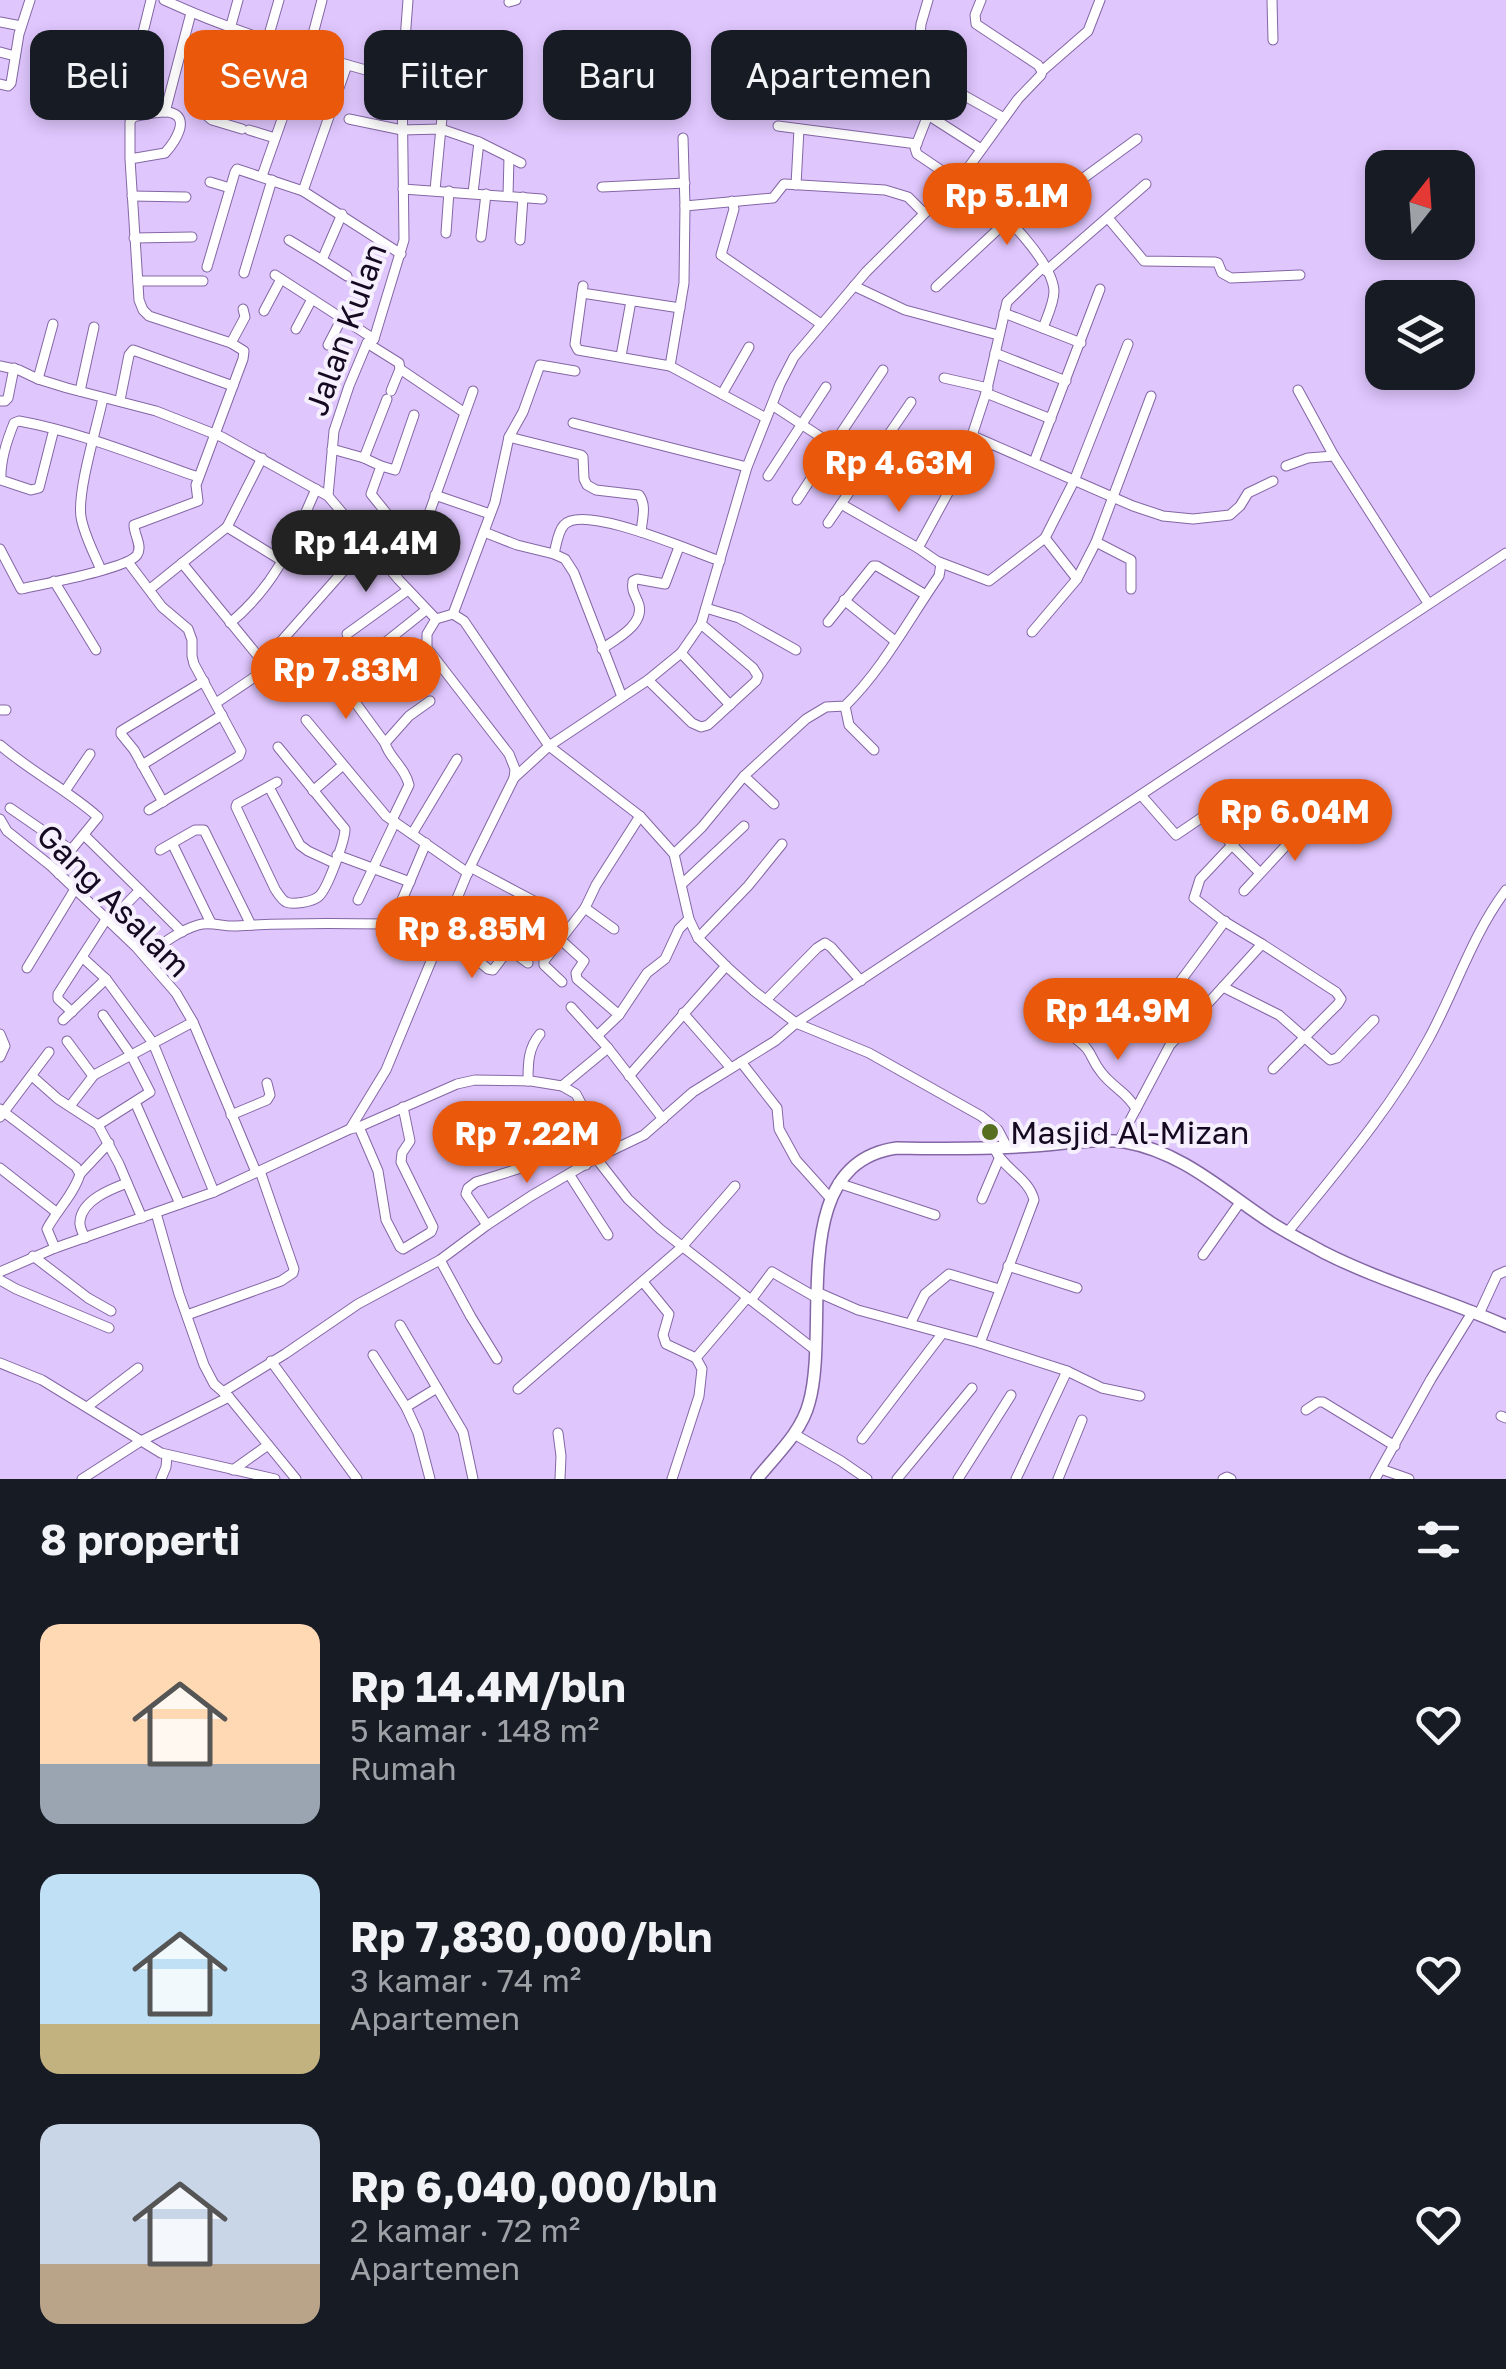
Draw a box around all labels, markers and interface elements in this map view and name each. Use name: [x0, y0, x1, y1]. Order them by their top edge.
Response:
chip: Beli: [30, 30, 164, 120]
chip: Sewa: [184, 30, 344, 120]
chip: Filter: [364, 30, 523, 120]
chip: Baru: [543, 30, 691, 120]
chip: Apartemen: [711, 30, 967, 120]
north arrow: [1365, 150, 1475, 260]
map controls: [1365, 150, 1475, 390]
pin: Rp 5.1M: [915, 163, 1099, 248]
text: Rp 5.1M: [945, 176, 1069, 214]
street label: Jalan Kulan: [296, 238, 394, 420]
button: layers: [1365, 280, 1475, 390]
pin: Rp 4.63M: [796, 430, 1002, 515]
text: Rp 4.63M: [825, 443, 973, 481]
pin: Rp 14.4M: [263, 510, 469, 595]
text: Rp 14.4M: [293, 523, 439, 561]
pin: Rp 7.83M: [243, 637, 449, 722]
text: Rp 7.83M: [273, 650, 419, 688]
pin: Rp 6.04M: [1192, 779, 1398, 864]
text: Rp 6.04M: [1220, 792, 1370, 830]
street label: Gang Asalam: [30, 816, 198, 984]
pin: Rp 8.85M: [369, 896, 575, 981]
text: Rp 8.85M: [397, 909, 547, 947]
pin: Rp 14.9M: [1015, 978, 1221, 1063]
text: Rp 14.9M: [1045, 991, 1191, 1029]
pin: Rp 7.22M: [424, 1101, 630, 1186]
place label: Masjid Al-Mizan: [1010, 1113, 1250, 1151]
text: Rp 7.22M: [454, 1114, 600, 1152]
marker: Masjid Al-Mizan: [979, 1121, 1001, 1143]
icon: filters: [1411, 1512, 1466, 1567]
text: 8 properti: [40, 1514, 240, 1564]
text: Rp 14.4M/bln: [350, 1661, 626, 1711]
icon: home: [120, 1664, 240, 1784]
icon: heart: [1411, 1697, 1466, 1752]
text: 5 kamar · 148 m²: [350, 1711, 599, 1749]
text: Rumah: [350, 1749, 457, 1787]
text: Rp 7,830,000/bln: [350, 1911, 712, 1961]
icon: home: [120, 1914, 240, 2034]
icon: heart: [1411, 1947, 1466, 2002]
text: 3 kamar · 74 m²: [350, 1961, 581, 1999]
text: Apartemen: [350, 1999, 520, 2037]
text: Rp 6,040,000/bln: [350, 2161, 717, 2211]
icon: home: [120, 2164, 240, 2284]
icon: heart: [1411, 2197, 1466, 2252]
text: 2 kamar · 72 m²: [350, 2211, 580, 2249]
text: Apartemen: [350, 2249, 520, 2287]

